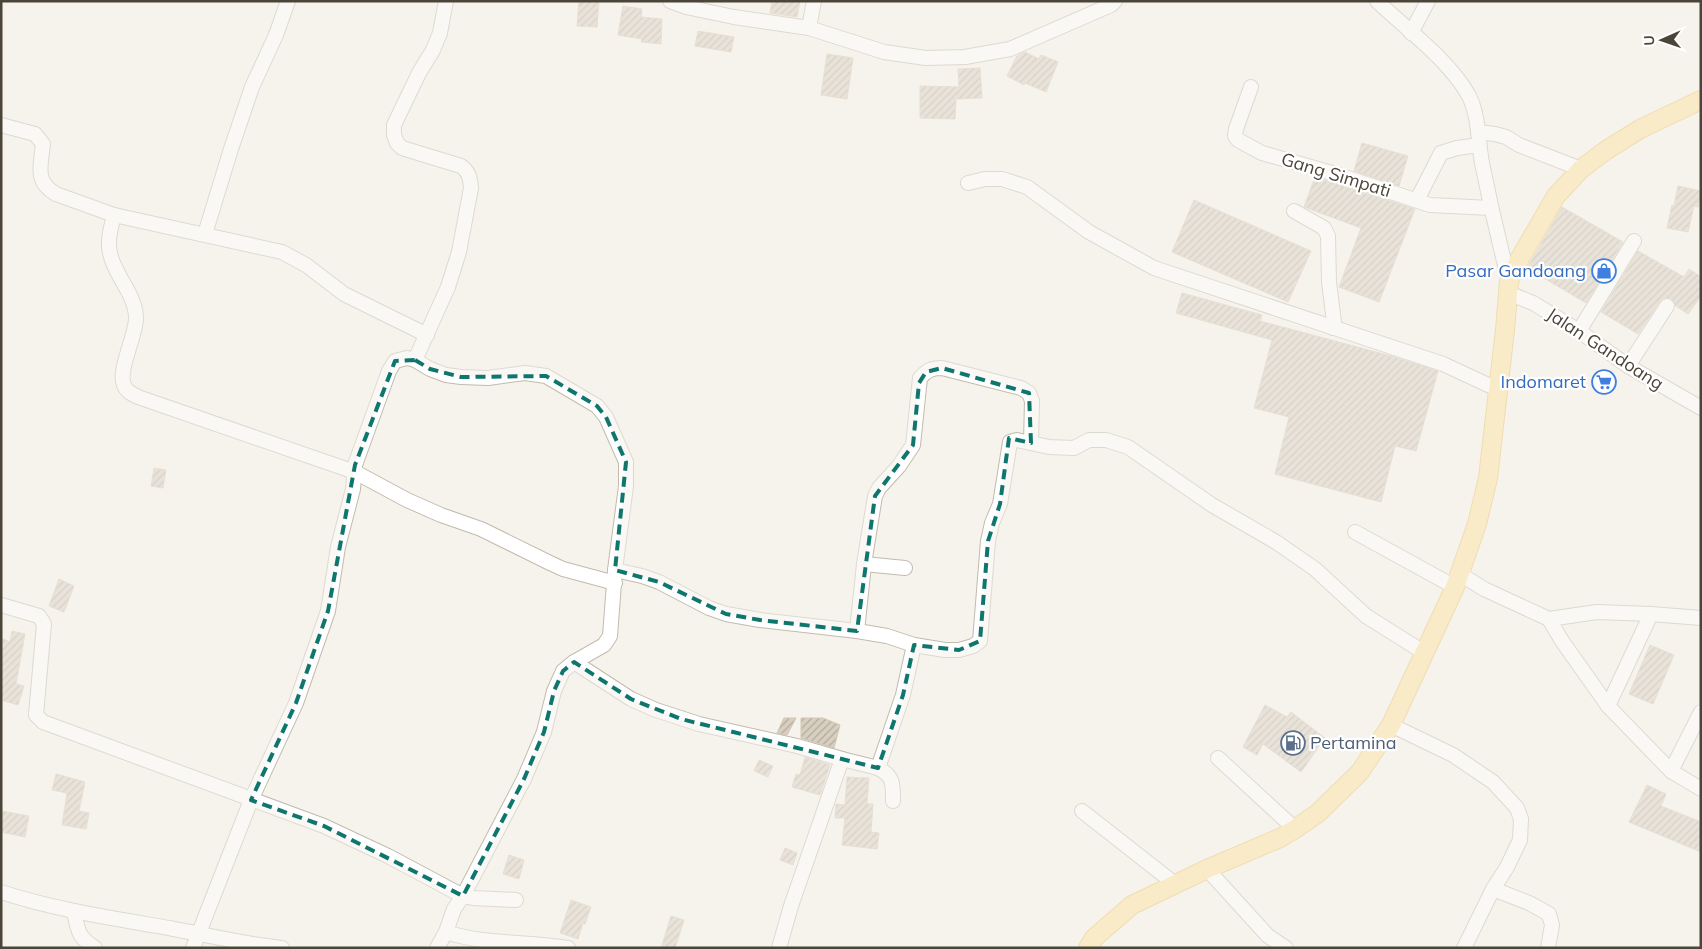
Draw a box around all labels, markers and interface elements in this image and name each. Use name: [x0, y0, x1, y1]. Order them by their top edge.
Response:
north arrow: [1637, 15, 1687, 65]
text: U: [1640, 35, 1658, 46]
street label: Gang Simpati: [1278, 147, 1394, 202]
shop icon: Pasar Gandoang: [1591, 258, 1617, 284]
place label: Pasar Gandoang: [1445, 259, 1586, 282]
street label: Jalan Gandoang: [1542, 302, 1668, 395]
supermarket icon: Indomaret: [1591, 369, 1617, 395]
place label: Indomaret: [1501, 370, 1586, 393]
fuel station icon: Pertamina: [1280, 730, 1306, 756]
place label: Pertamina: [1310, 731, 1397, 754]

